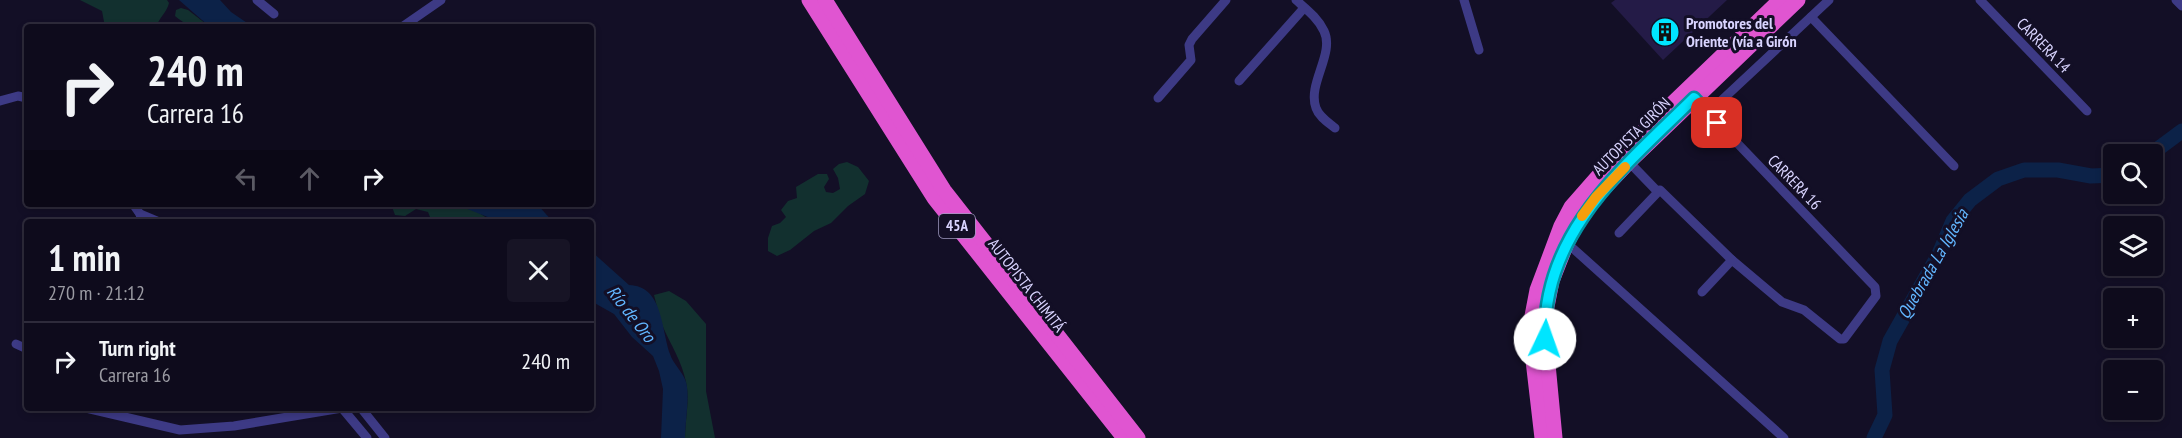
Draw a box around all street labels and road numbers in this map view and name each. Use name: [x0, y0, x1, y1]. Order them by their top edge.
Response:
street label: CARRERA 14: [2013, 13, 2075, 77]
street label: AUTOPISTA GIRÓN: [1588, 93, 1674, 179]
street label: CARRERA 16: [1764, 150, 1826, 214]
road number: 45A: [939, 214, 975, 238]
street label: AUTOPISTA CHIMITÁ: [984, 234, 1070, 336]

